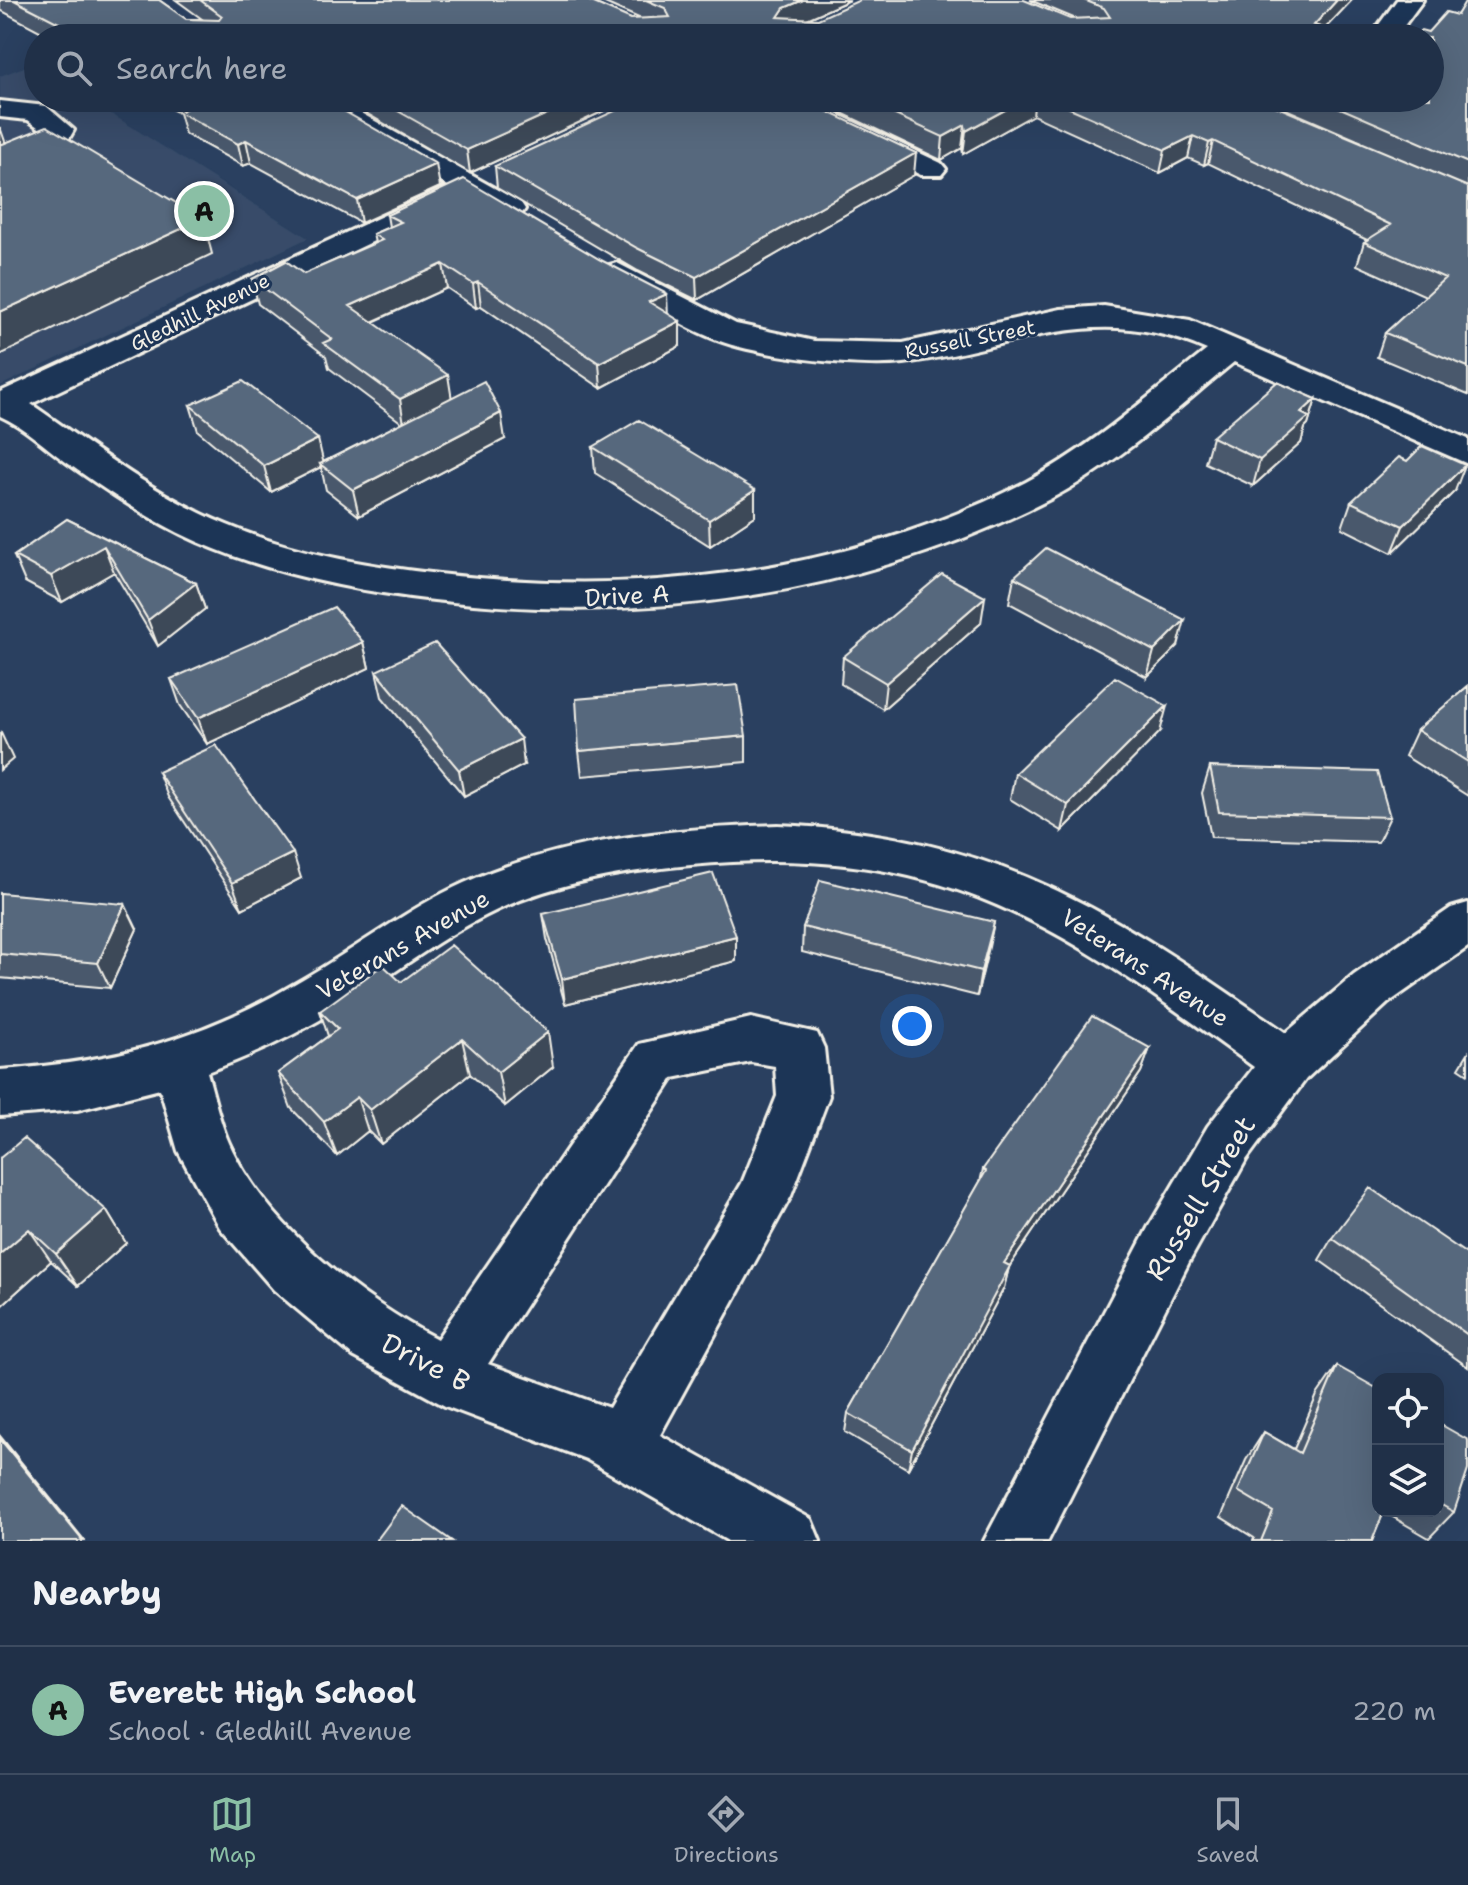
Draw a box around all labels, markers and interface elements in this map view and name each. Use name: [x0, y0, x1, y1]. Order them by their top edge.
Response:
search box: [24, 24, 1444, 112]
icon: search: [52, 46, 96, 90]
text: Search here: [116, 48, 287, 89]
pin: A: [178, 181, 230, 241]
street label: Gledhill Avenue: [126, 267, 274, 357]
street label: Russell Street: [902, 314, 1038, 364]
street label: Drive A: [584, 578, 670, 614]
street label: Veterans Avenue: [311, 883, 495, 1007]
street label: Veterans Avenue: [1055, 902, 1235, 1034]
your location: [892, 1006, 932, 1046]
street label: Russell Street: [1136, 1109, 1264, 1287]
street label: Drive B: [375, 1324, 477, 1400]
map controls: [1372, 1373, 1444, 1517]
button: locate: [1372, 1373, 1444, 1445]
button: layers: [1372, 1445, 1444, 1517]
text: Nearby: [32, 1570, 162, 1616]
text: Everett High School: [108, 1672, 416, 1713]
text: A: [48, 1693, 68, 1728]
text: 220 m: [1352, 1693, 1436, 1728]
text: School · Gledhill Avenue: [108, 1713, 412, 1748]
tab: Map: [209, 1792, 256, 1869]
tab: Directions: [674, 1792, 779, 1869]
tab: Saved: [1197, 1792, 1259, 1869]

